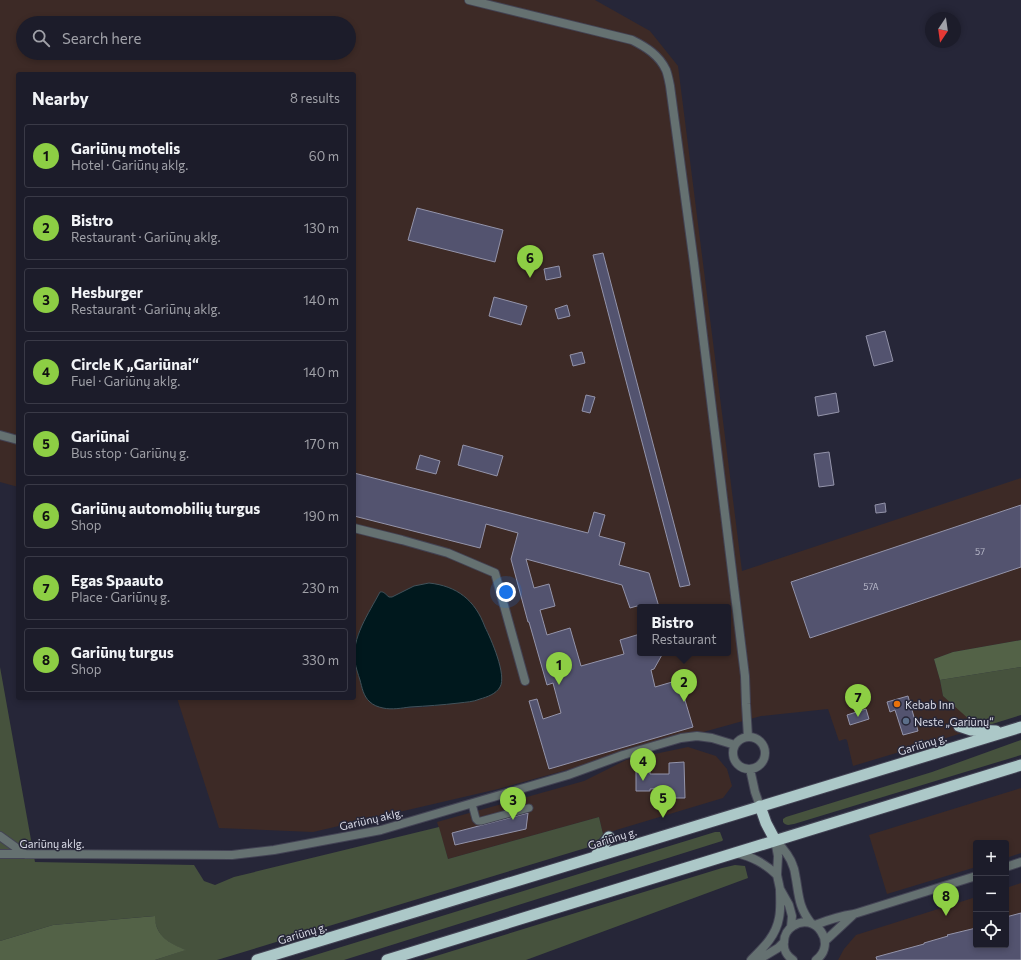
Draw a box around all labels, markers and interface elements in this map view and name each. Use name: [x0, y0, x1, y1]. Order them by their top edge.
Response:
north arrow: [925, 12, 961, 48]
search box: [16, 16, 356, 60]
icon: search: [30, 27, 52, 49]
text: Search here: [62, 29, 141, 47]
text: Nearby: [32, 88, 89, 109]
text: 8 results: [290, 90, 340, 106]
text: Gariūnų motelis: [71, 139, 180, 157]
text: 1: [43, 148, 49, 164]
text: 60 m: [309, 148, 339, 164]
text: Hotel · Gariūnų aklg.: [71, 157, 188, 173]
text: Bistro: [71, 211, 113, 229]
text: 2: [42, 220, 50, 236]
text: 130 m: [304, 220, 339, 236]
text: Restaurant · Gariūnų aklg.: [71, 229, 221, 245]
pin: 6: [517, 245, 543, 278]
text: Hesburger: [71, 283, 143, 301]
text: 3: [42, 292, 50, 308]
text: 140 m: [303, 292, 339, 308]
text: Restaurant · Gariūnų aklg.: [71, 301, 221, 317]
text: Circle K „Gariūnai“: [71, 355, 199, 373]
text: 4: [42, 364, 50, 380]
text: 140 m: [303, 364, 339, 380]
text: Fuel · Gariūnų aklg.: [71, 373, 180, 389]
text: Gariūnai: [71, 427, 130, 445]
text: 5: [42, 436, 50, 452]
text: 170 m: [304, 436, 339, 452]
text: Bus stop · Gariūnų g.: [71, 445, 189, 461]
text: Gariūnų automobilių turgus: [71, 499, 260, 517]
text: 6: [42, 508, 50, 524]
text: 190 m: [303, 508, 339, 524]
text: Shop: [71, 517, 102, 533]
house number: 57: [975, 546, 985, 557]
text: Egas Spaauto: [71, 571, 163, 589]
text: 7: [42, 580, 50, 596]
text: 230 m: [302, 580, 339, 596]
house number: 57A: [863, 581, 879, 592]
your location: [496, 582, 516, 602]
text: Place · Gariūnų g.: [71, 589, 170, 605]
popup: [637, 604, 731, 656]
text: Bistro: [651, 613, 694, 631]
text: Restaurant: [651, 631, 717, 647]
text: Gariūnų turgus: [71, 643, 174, 661]
text: 8: [42, 652, 50, 668]
text: 330 m: [302, 652, 339, 668]
pin: 1: [546, 652, 572, 685]
text: Shop: [71, 661, 102, 677]
pin: 2: [671, 669, 697, 702]
pin: 7: [845, 684, 871, 717]
place label: Kebab Inn: [905, 698, 954, 711]
marker: Kebab Inn: [892, 699, 902, 709]
place label: Neste „Gariūnų“: [914, 715, 994, 728]
marker: Neste „Gariūnų“: [901, 716, 911, 726]
street label: Gariūnų g.: [896, 730, 948, 758]
pin: 4: [630, 748, 656, 781]
pin: 5: [650, 785, 676, 818]
pin: 3: [500, 787, 526, 820]
street label: Gariūnų aklg.: [338, 805, 404, 833]
street label: Gariūnų g.: [586, 824, 638, 852]
street label: Gariūnų aklg.: [20, 837, 85, 850]
map controls: [973, 840, 1009, 948]
button: +: [973, 840, 1009, 876]
button: −: [973, 876, 1009, 912]
pin: 8: [933, 883, 959, 916]
button: locate: [973, 912, 1009, 948]
street label: Gariūnų g.: [276, 919, 328, 947]

